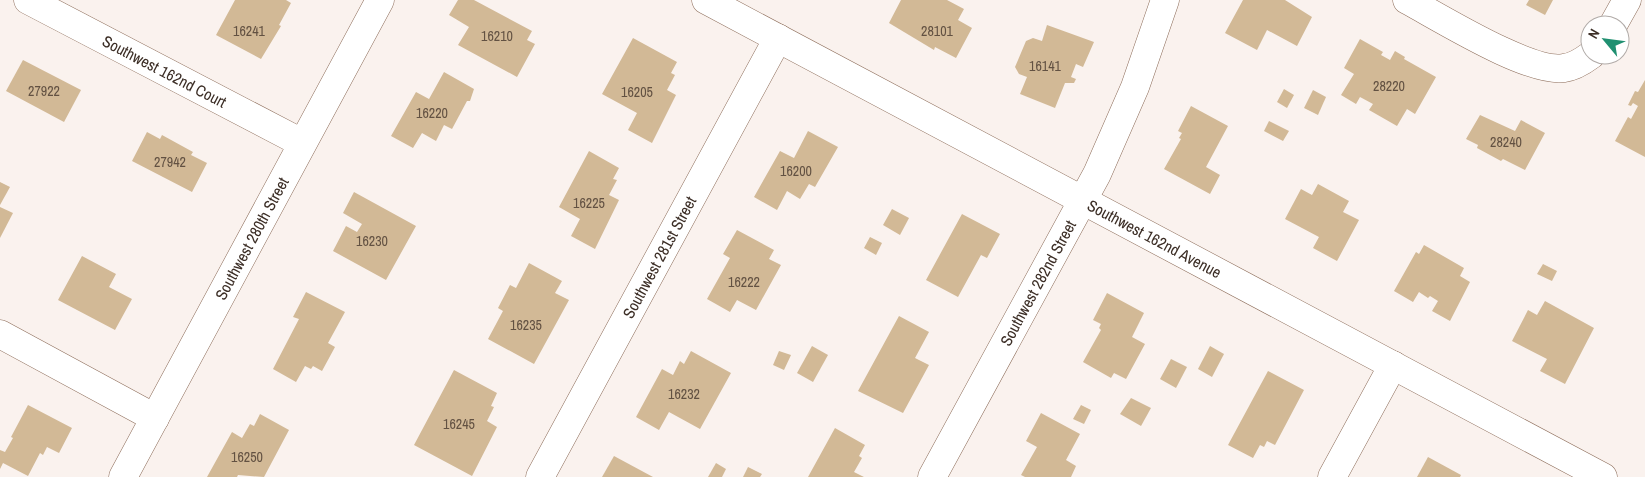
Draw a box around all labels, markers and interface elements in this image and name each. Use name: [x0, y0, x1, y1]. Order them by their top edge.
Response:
north arrow: [1580, 15, 1630, 65]
house number: 16241: [233, 22, 266, 40]
house number: 28101: [921, 22, 954, 40]
text: N: [1584, 26, 1604, 42]
house number: 16210: [481, 27, 513, 45]
street label: Southwest 162nd Court: [99, 30, 231, 113]
house number: 16141: [1029, 57, 1062, 75]
house number: 28220: [1373, 77, 1405, 95]
house number: 27922: [28, 82, 60, 100]
house number: 16205: [621, 83, 653, 101]
house number: 16220: [416, 104, 448, 122]
house number: 28240: [1490, 133, 1522, 151]
house number: 27942: [154, 153, 186, 171]
house number: 16200: [780, 162, 812, 180]
street label: Southwest 280th Street: [209, 173, 294, 304]
street label: Southwest 281st Street: [617, 192, 701, 322]
house number: 16225: [573, 194, 605, 212]
street label: Southwest 162nd Avenue: [1084, 194, 1225, 283]
street label: Southwest 282nd Street: [995, 216, 1081, 350]
house number: 16230: [356, 232, 388, 250]
house number: 16222: [728, 273, 760, 291]
house number: 16235: [510, 316, 542, 334]
house number: 16232: [668, 385, 700, 403]
house number: 16245: [443, 415, 475, 433]
house number: 16250: [231, 448, 263, 466]

